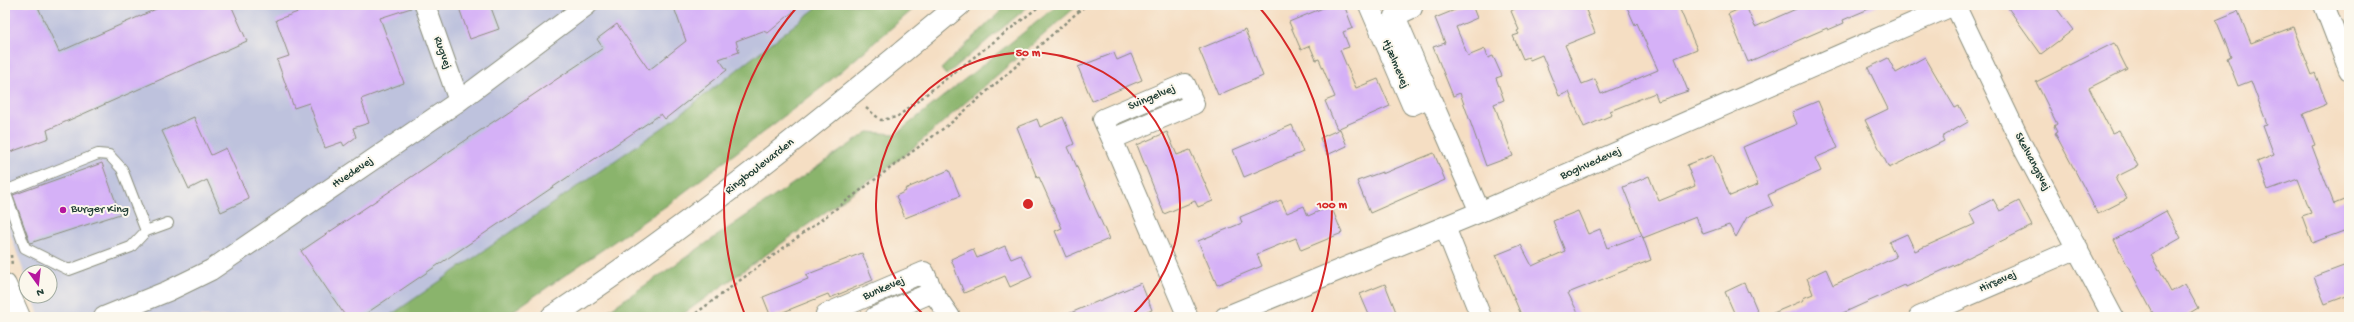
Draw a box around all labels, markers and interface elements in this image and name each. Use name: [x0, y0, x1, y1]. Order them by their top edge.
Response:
street label: Rugvej: [430, 35, 454, 71]
street label: Hjælmevej: [1378, 37, 1412, 91]
text: 50 m: [1016, 47, 1041, 61]
street label: Svingelvej: [1126, 82, 1178, 114]
street label: Skelvangsvej: [2011, 131, 2053, 193]
street label: Ringboulevarden: [723, 136, 797, 198]
street label: Boghvedevej: [1557, 144, 1624, 184]
street label: Hvedevej: [330, 154, 376, 192]
centre of rings: [1021, 197, 1035, 211]
text: 100 m: [1316, 199, 1347, 213]
place label: Burger King: [70, 203, 129, 217]
marker: Burger King: [58, 205, 68, 215]
north arrow: [18, 264, 58, 304]
street label: Hirsevej: [1977, 268, 2019, 296]
street label: Bunkevej: [860, 274, 907, 304]
text: N: [35, 285, 45, 298]

